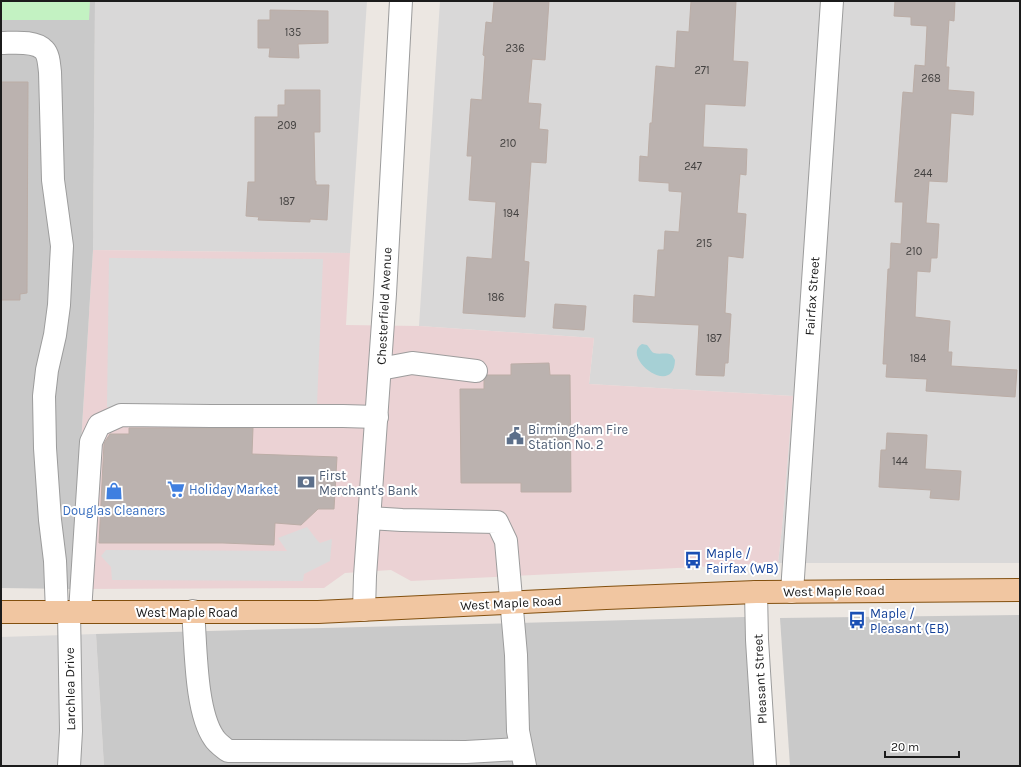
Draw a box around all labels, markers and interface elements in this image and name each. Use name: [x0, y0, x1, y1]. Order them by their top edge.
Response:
house number: 135: [285, 26, 301, 39]
house number: 236: [505, 42, 525, 55]
house number: 271: [694, 64, 710, 77]
house number: 268: [921, 72, 941, 85]
house number: 209: [277, 119, 297, 132]
house number: 210: [500, 137, 516, 150]
house number: 247: [684, 160, 702, 173]
house number: 244: [914, 167, 932, 180]
house number: 187: [279, 195, 295, 208]
house number: 194: [503, 207, 519, 220]
house number: 215: [696, 237, 712, 250]
house number: 210: [906, 245, 922, 258]
street label: Chesterfield Avenue: [373, 246, 395, 365]
street label: Fairfax Street: [802, 256, 822, 336]
house number: 186: [488, 291, 504, 304]
house number: 187: [706, 332, 722, 345]
house number: 184: [910, 352, 926, 365]
place label: Birmingham Fire Station No. 2: [528, 422, 629, 452]
public building icon: Birmingham Fire Station No. 2: [505, 426, 525, 446]
house number: 144: [892, 455, 908, 468]
place label: First Merchant's Bank: [319, 468, 418, 498]
bank icon: First Merchant's Bank: [296, 472, 316, 492]
supermarket icon: Holiday Market: [166, 479, 186, 499]
shop icon: Douglas Cleaners: [104, 481, 124, 501]
place label: Holiday Market: [189, 482, 278, 497]
place label: Douglas Cleaners: [62, 503, 166, 518]
place label: Maple / Fairfax (WB): [706, 546, 779, 576]
bus stop icon: Maple / Fairfax (WB): [683, 550, 703, 570]
street label: West Maple Road: [783, 583, 885, 599]
street label: West Maple Road: [460, 593, 562, 613]
street label: West Maple Road: [136, 605, 238, 620]
place label: Maple / Pleasant (EB): [870, 606, 949, 636]
bus stop icon: Maple / Pleasant (EB): [847, 610, 867, 630]
street label: Pleasant Street: [750, 633, 770, 724]
street label: Larchlea Drive: [62, 647, 78, 731]
scale bar: [885, 733, 959, 759]
text: 20 m: [891, 740, 919, 754]

